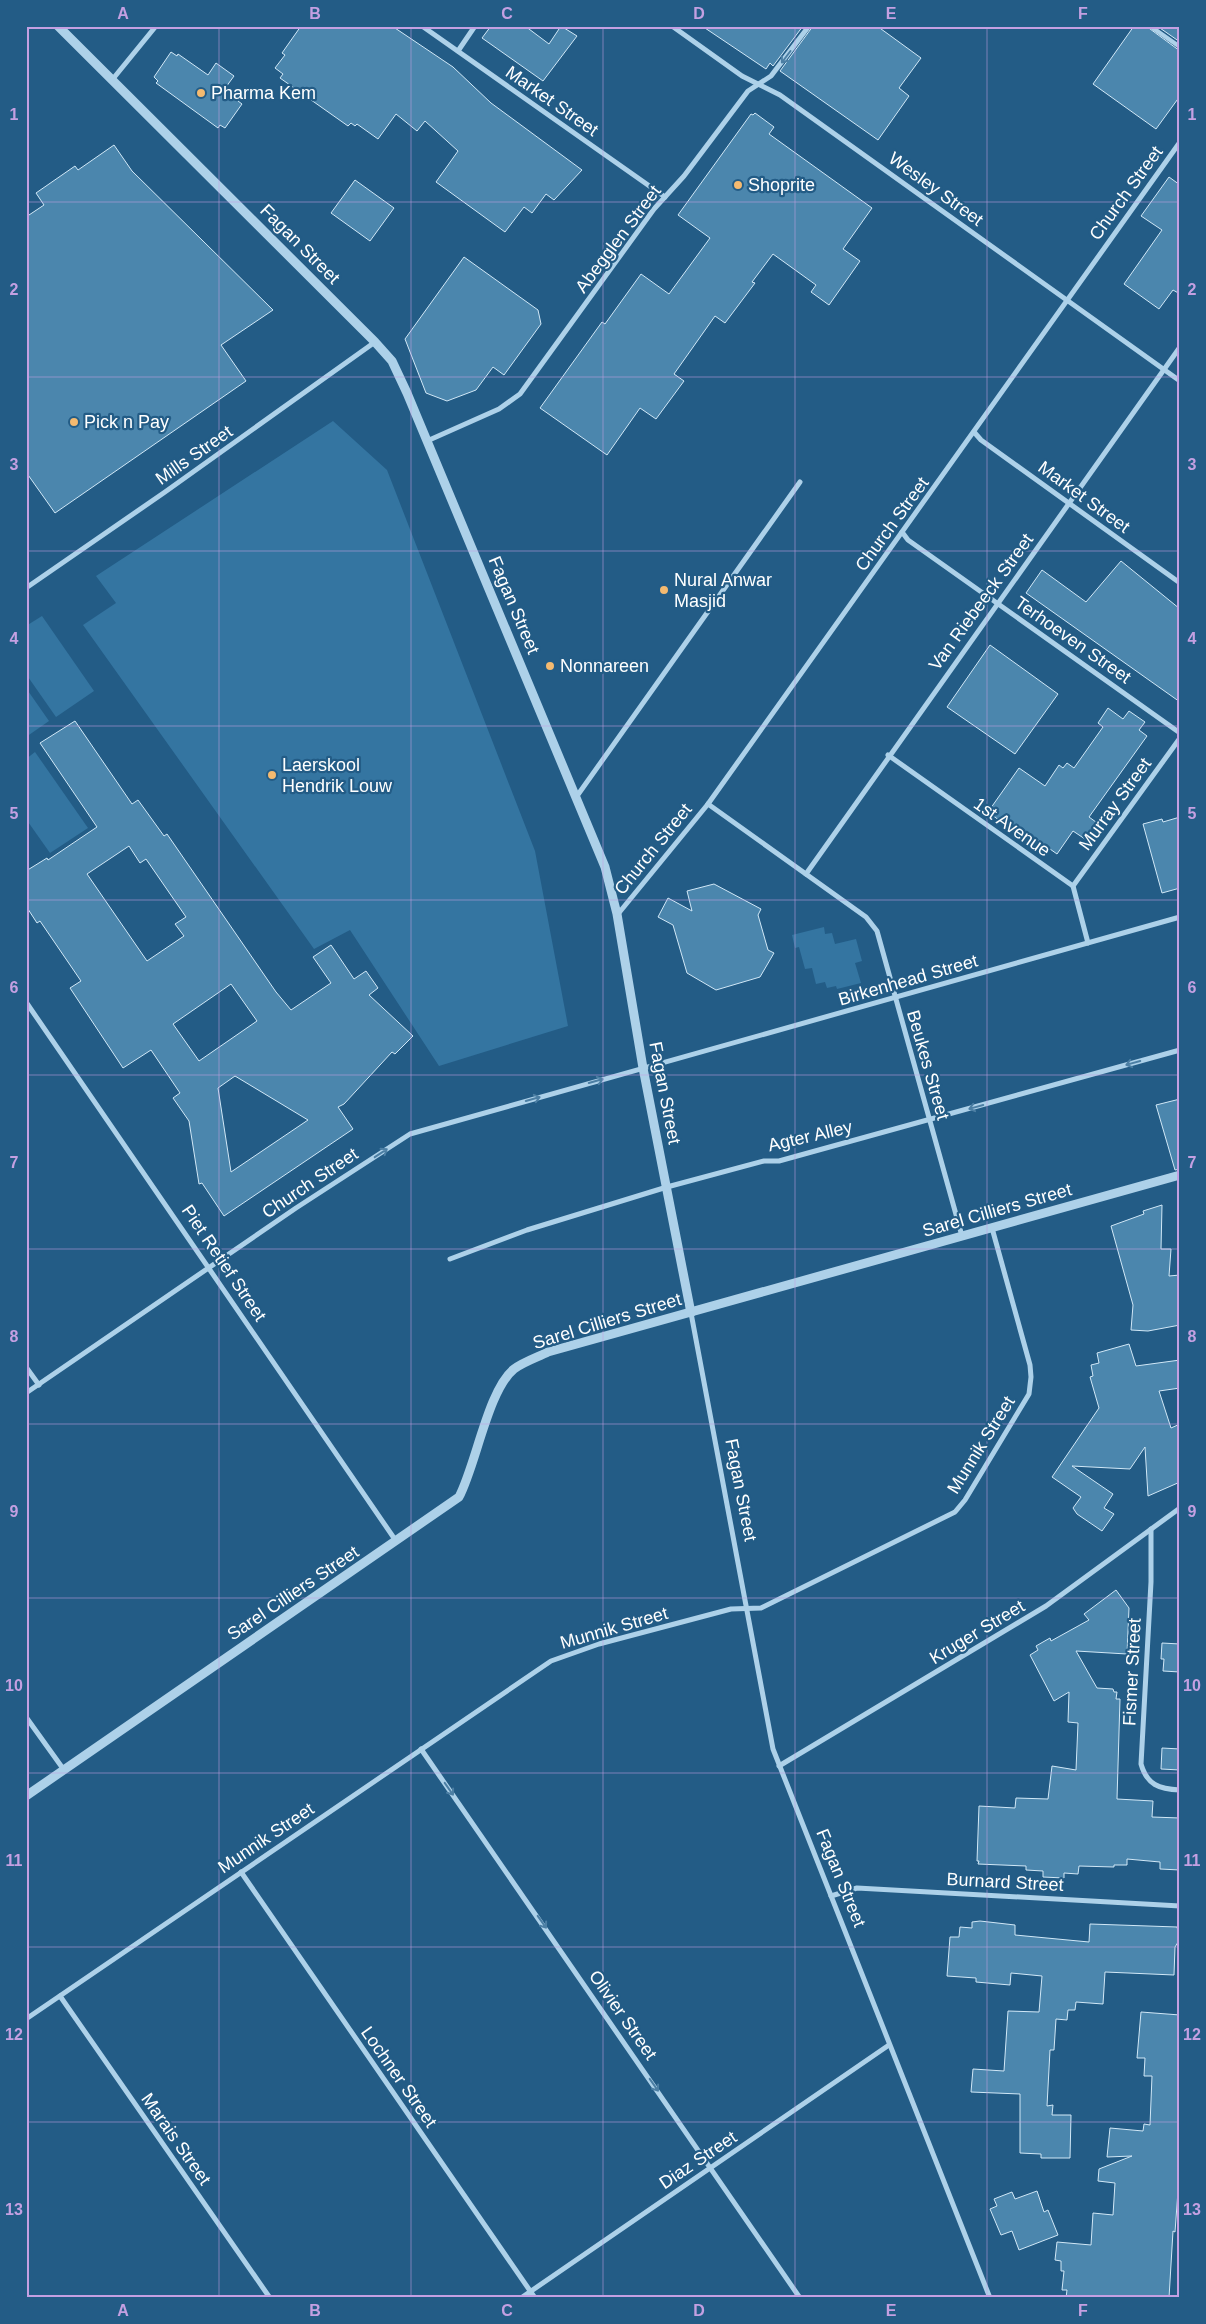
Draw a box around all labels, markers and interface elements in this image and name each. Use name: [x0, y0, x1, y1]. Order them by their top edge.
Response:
text: A: [117, 5, 129, 22]
text: B: [309, 5, 321, 22]
text: C: [501, 5, 513, 22]
text: D: [693, 5, 705, 22]
text: E: [886, 5, 897, 22]
text: F: [1078, 5, 1088, 22]
one-way arrow: [780, 50, 791, 63]
street label: Market Street: [502, 62, 602, 140]
place label: Pharma Kem: [211, 83, 316, 103]
marker: Pharma Kem: [195, 87, 207, 99]
text: 1: [10, 106, 19, 123]
text: 1: [1188, 106, 1197, 123]
street label: Church Street: [1085, 142, 1167, 244]
street label: Wesley Street: [885, 148, 987, 230]
place label: Shoprite: [748, 175, 815, 195]
marker: Shoprite: [732, 179, 744, 191]
street label: Abegglen Street: [571, 181, 665, 297]
street label: Fagan Street: [256, 200, 344, 288]
text: 2: [10, 281, 19, 298]
text: 2: [1188, 281, 1197, 298]
place label: Pick n Pay: [84, 412, 169, 432]
marker: Pick n Pay: [68, 416, 80, 428]
street label: Mills Street: [152, 421, 236, 489]
text: 3: [10, 456, 19, 473]
text: 3: [1188, 456, 1197, 473]
street label: Market Street: [1034, 457, 1134, 537]
street label: Church Street: [851, 473, 933, 575]
street label: Van Riebeeck Street: [925, 530, 1037, 674]
street label: Fagan Street: [484, 553, 544, 657]
place label: Nural Anwar Masjid: [674, 570, 772, 611]
marker: Nural Anwar Masjid: [658, 584, 670, 596]
street label: Terhoeven Street: [1011, 592, 1135, 688]
text: 4: [10, 630, 19, 647]
text: 4: [1188, 630, 1197, 647]
place label: Nonnareen: [560, 656, 649, 676]
marker: Nonnareen: [544, 660, 556, 672]
street label: Murray Street: [1075, 754, 1155, 854]
place label: Laerskool Hendrik Louw: [282, 755, 393, 796]
marker: Laerskool Hendrik Louw: [266, 769, 278, 781]
street label: 1st Avenue: [970, 793, 1054, 861]
street label: Church Street: [610, 800, 696, 898]
text: 5: [10, 805, 19, 822]
text: 5: [1188, 805, 1197, 822]
street label: Birkenhead Street: [836, 951, 980, 1009]
text: 6: [10, 979, 19, 996]
text: 6: [1188, 979, 1197, 996]
street label: Beukes Street: [903, 1008, 953, 1122]
street label: Fagan Street: [645, 1040, 685, 1146]
one-way arrow: [1125, 1059, 1141, 1069]
one-way arrow: [588, 1075, 604, 1085]
one-way arrow: [525, 1094, 541, 1103]
one-way arrow: [969, 1102, 985, 1112]
street label: Agter Alley: [766, 1117, 854, 1155]
street label: Church Street: [258, 1144, 362, 1222]
one-way arrow: [374, 1148, 388, 1158]
text: 7: [10, 1154, 19, 1171]
text: 7: [1188, 1154, 1197, 1171]
street label: Sarel Cilliers Street: [920, 1179, 1074, 1241]
street label: Piet Retief Street: [178, 1201, 270, 1325]
street label: Sarel Cilliers Street: [530, 1289, 684, 1353]
text: 8: [10, 1328, 19, 1345]
text: 8: [1188, 1328, 1197, 1345]
street label: Munnik Street: [943, 1393, 1019, 1497]
street label: Fagan Street: [721, 1437, 761, 1543]
text: 9: [10, 1503, 19, 1520]
text: 9: [1188, 1503, 1197, 1520]
street label: Sarel Cilliers Street: [224, 1542, 362, 1644]
street label: Kruger Street: [926, 1596, 1028, 1668]
street label: Munnik Street: [558, 1603, 670, 1653]
street label: Fismer Street: [1119, 1618, 1145, 1726]
text: 10: [5, 1677, 23, 1694]
text: 10: [1183, 1677, 1201, 1694]
one-way arrow: [444, 1781, 454, 1795]
street label: Munnik Street: [214, 1799, 318, 1877]
street label: Fagan Street: [812, 1826, 870, 1930]
text: 11: [6, 1852, 23, 1869]
text: 11: [1184, 1852, 1201, 1869]
street label: Burnard Street: [946, 1869, 1064, 1895]
one-way arrow: [537, 1915, 547, 1929]
street label: Olivier Street: [585, 1967, 661, 2063]
street label: Lochner Street: [357, 2023, 441, 2131]
text: 12: [5, 2026, 23, 2043]
text: 12: [1183, 2026, 1201, 2043]
one-way arrow: [649, 2078, 659, 2092]
street label: Marais Street: [137, 2089, 215, 2189]
street label: Diaz Street: [655, 2127, 741, 2193]
text: 13: [5, 2201, 23, 2218]
text: 13: [1183, 2201, 1201, 2218]
text: A: [117, 2302, 129, 2319]
text: B: [309, 2302, 321, 2319]
text: C: [501, 2302, 513, 2319]
text: D: [693, 2302, 705, 2319]
text: E: [886, 2302, 897, 2319]
text: F: [1078, 2302, 1088, 2319]

